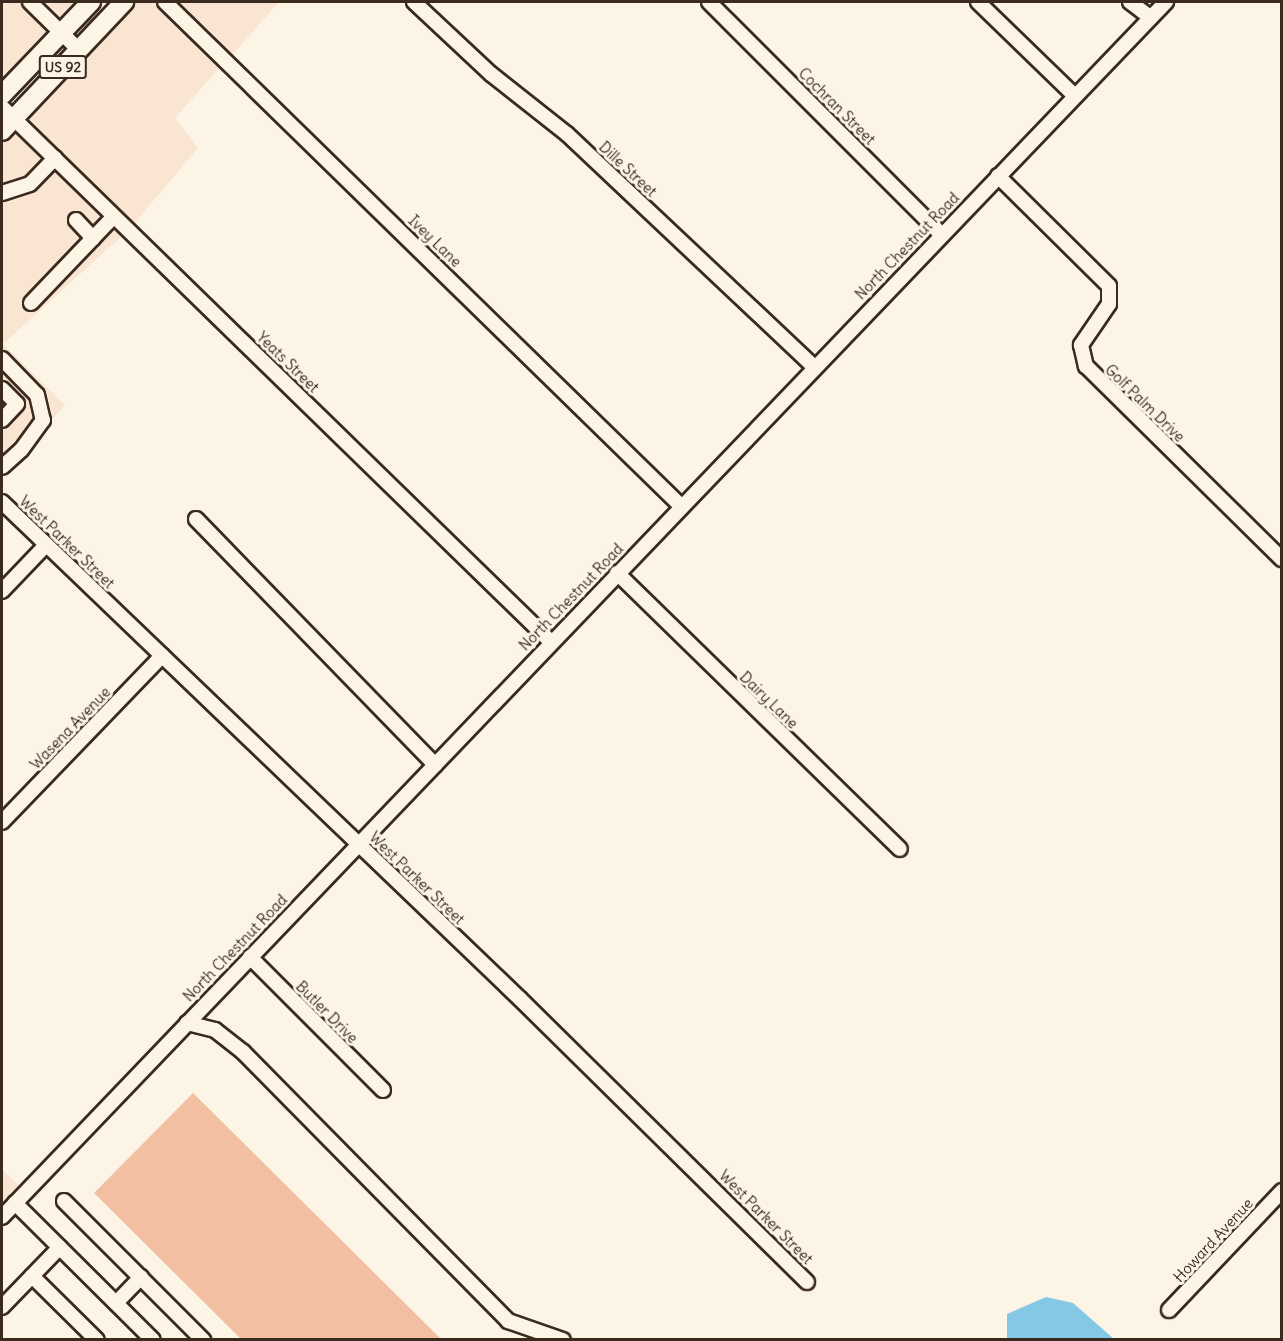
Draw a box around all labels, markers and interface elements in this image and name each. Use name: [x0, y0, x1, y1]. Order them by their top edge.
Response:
road number: US 92: [38, 56, 88, 78]
street label: Cochran Street: [795, 64, 879, 148]
street label: Dille Street: [595, 138, 661, 200]
street label: North Chestnut Road: [851, 189, 963, 303]
street label: Ivey Lane: [405, 211, 465, 271]
street label: Yeats Street: [253, 328, 323, 396]
street label: Golf Palm Drive: [1101, 360, 1189, 446]
street label: West Parker Street: [16, 492, 118, 592]
street label: North Chestnut Road: [515, 540, 627, 654]
street label: Dairy Lane: [736, 668, 802, 732]
street label: Wasena Avenue: [26, 683, 114, 773]
street label: West Parker Street: [366, 828, 468, 928]
street label: North Chestnut Road: [179, 891, 291, 1005]
street label: Butler Drive: [292, 977, 362, 1047]
street label: West Parker Street: [715, 1166, 817, 1268]
street label: Howard Avenue: [1170, 1194, 1256, 1286]

